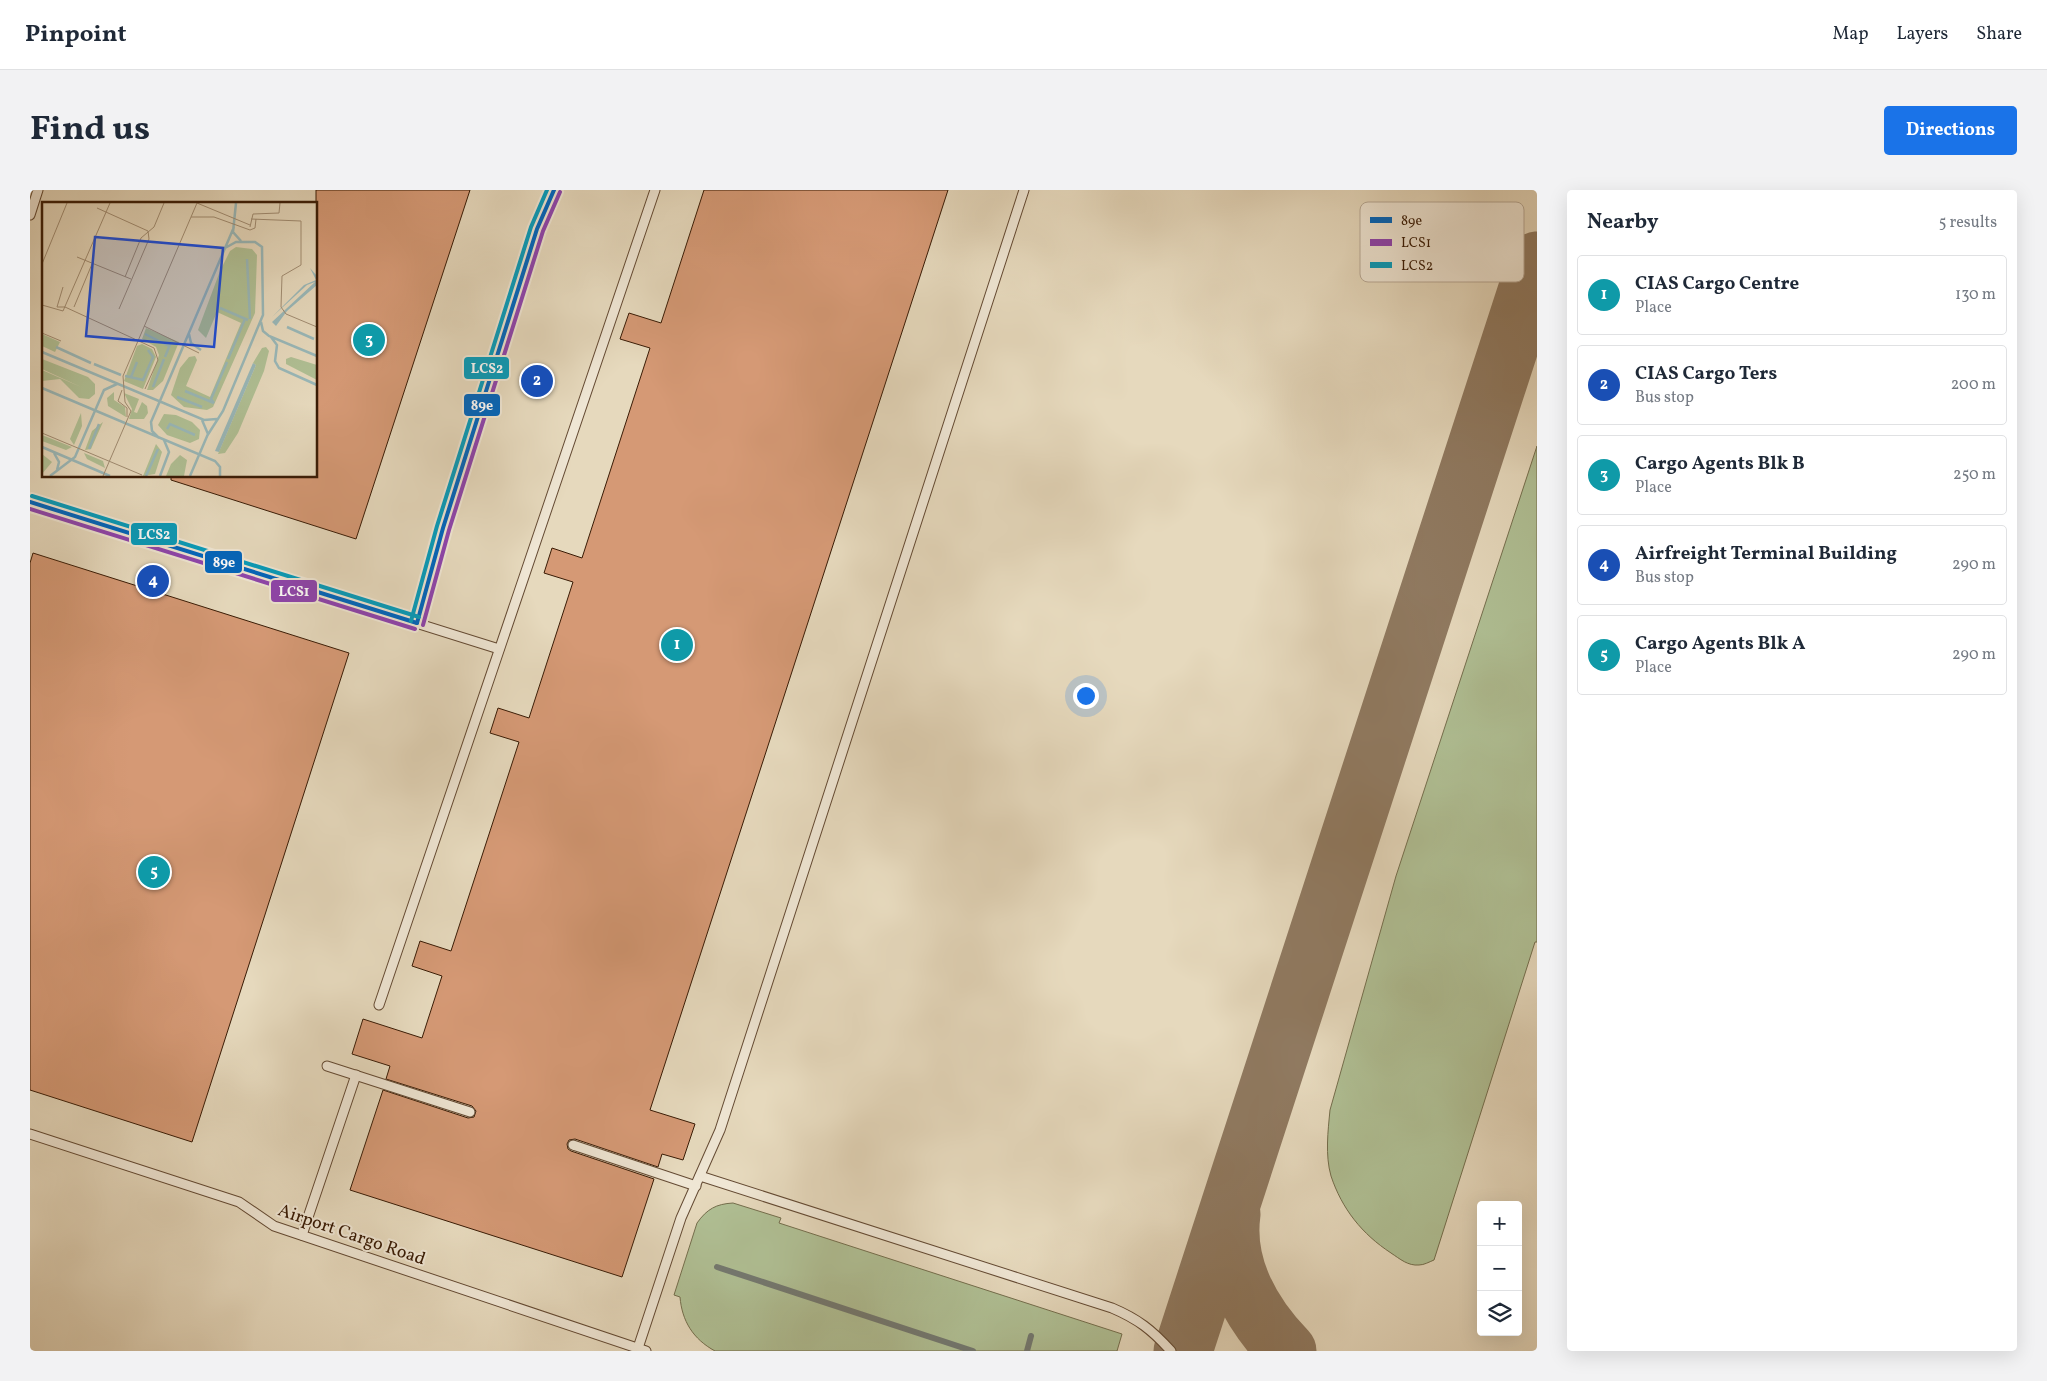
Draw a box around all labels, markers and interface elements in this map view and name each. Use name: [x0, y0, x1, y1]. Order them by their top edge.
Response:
text: Pinpoint: [25, 18, 127, 52]
text: Map: [1832, 22, 1868, 47]
text: Layers: [1896, 22, 1948, 47]
text: Share: [1976, 22, 2022, 47]
text: Find us: [30, 106, 150, 154]
button: Directions: [1884, 106, 2017, 155]
inset map: [42, 202, 318, 478]
legend: [1360, 202, 1524, 282]
text: Nearby: [1587, 208, 1658, 237]
text: 89e: [1401, 212, 1422, 231]
text: 5 results: [1939, 212, 1997, 234]
text: LCS1: [1401, 234, 1431, 253]
text: LCS2: [1401, 257, 1433, 276]
text: CIAS Cargo Centre: [1635, 271, 1799, 297]
text: 1: [1601, 284, 1607, 306]
text: 130 m: [1955, 284, 1996, 306]
text: Place: [1635, 297, 1672, 319]
pin: 3: [353, 321, 385, 359]
line badge: LCS2: [463, 356, 510, 380]
text: LCS2: [471, 360, 503, 379]
text: CIAS Cargo Ters: [1635, 361, 1777, 387]
pin: 2: [521, 362, 553, 400]
text: 2: [1600, 374, 1608, 396]
text: 200 m: [1951, 374, 1996, 396]
text: Bus stop: [1635, 387, 1694, 409]
line badge: 89e: [463, 393, 501, 417]
text: 89e: [471, 397, 493, 416]
text: Cargo Agents Blk B: [1635, 451, 1805, 477]
text: 3: [1600, 464, 1608, 486]
text: 250 m: [1953, 464, 1996, 486]
text: Place: [1635, 477, 1672, 499]
line badge: LCS2: [130, 522, 178, 546]
text: LCS2: [138, 526, 170, 545]
text: Airfreight Terminal Building: [1635, 541, 1897, 567]
line badge: 89e: [204, 550, 243, 574]
text: 89e: [213, 554, 235, 573]
text: 4: [1599, 554, 1609, 576]
text: 290 m: [1952, 554, 1996, 576]
pin: 4: [137, 562, 169, 600]
text: Bus stop: [1635, 567, 1694, 589]
line badge: LCS1: [270, 579, 318, 603]
text: LCS1: [279, 583, 309, 602]
pin: 1: [661, 626, 693, 664]
text: Cargo Agents Blk A: [1635, 631, 1805, 657]
text: 5: [1600, 644, 1608, 666]
text: 290 m: [1952, 644, 1996, 666]
text: Place: [1635, 657, 1672, 679]
your location: [1073, 683, 1099, 709]
pin: 5: [138, 853, 170, 891]
street label: Airport Cargo Road: [275, 1198, 429, 1272]
map controls: [1477, 1201, 1522, 1336]
button: +: [1477, 1201, 1522, 1246]
button: −: [1477, 1246, 1522, 1291]
button: layers: [1477, 1291, 1522, 1336]

